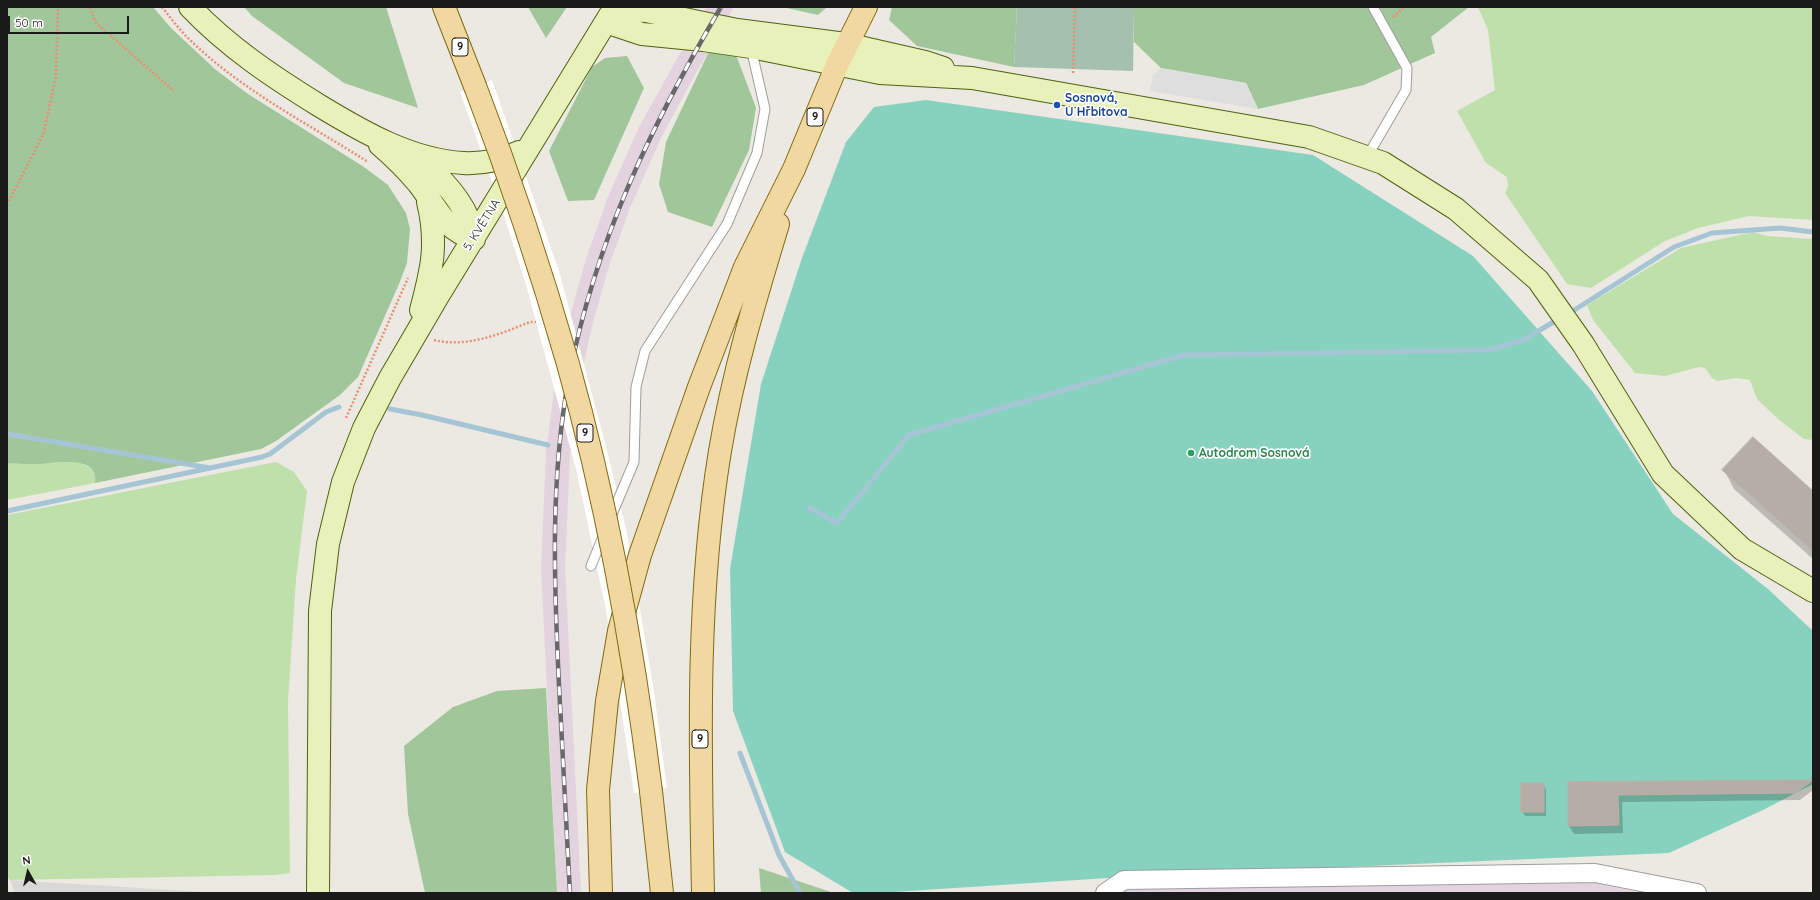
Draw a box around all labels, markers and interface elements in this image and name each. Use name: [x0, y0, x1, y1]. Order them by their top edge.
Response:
scale bar: [10, 8, 131, 34]
text: 50 m: [15, 15, 43, 30]
road number: 9: [452, 38, 468, 56]
place label: Sosnová, U Hřbitova: [1065, 91, 1128, 119]
marker: Sosnová, U Hřbitova: [1052, 100, 1062, 110]
road number: 9: [807, 108, 823, 126]
street label: 5. KVĚTNA: [460, 196, 504, 254]
road number: 9: [577, 424, 593, 442]
place label: Autodrom Sosnová: [1199, 446, 1310, 460]
marker: Autodrom Sosnová: [1186, 448, 1196, 458]
road number: 9: [692, 730, 708, 748]
north arrow: [8, 852, 48, 892]
text: N: [21, 853, 31, 868]

